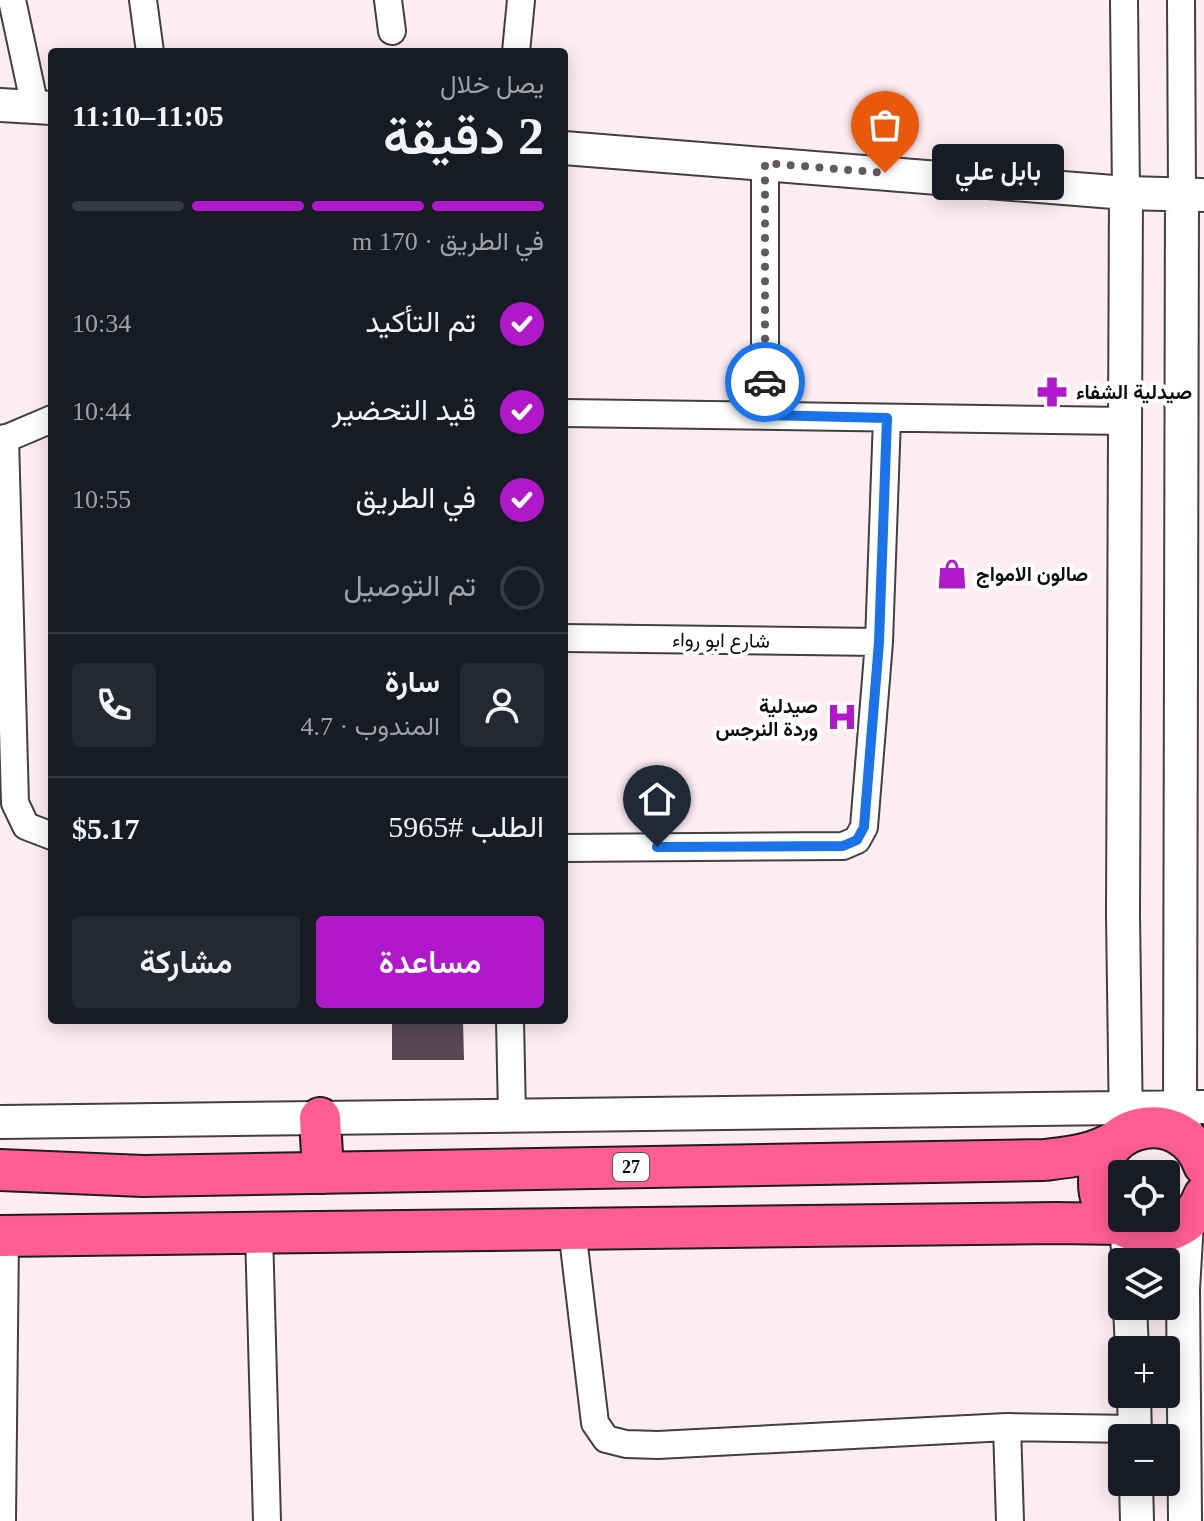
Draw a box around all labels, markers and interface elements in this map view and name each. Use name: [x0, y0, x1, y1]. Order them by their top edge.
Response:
text: يصل خلال: [440, 70, 544, 99]
pin: [851, 91, 919, 173]
text: 11:05–11:10: [72, 99, 224, 132]
icon: bag: [863, 103, 907, 147]
text: 2 دقيقة: [383, 108, 544, 165]
callout: بابل علي: [933, 145, 1065, 201]
text: بابل علي: [955, 157, 1041, 186]
text: في الطريق · 170 m: [352, 227, 544, 256]
icon: check: [500, 302, 544, 346]
text: تم التأكيد: [365, 305, 476, 338]
text: 10:34: [72, 309, 131, 338]
courier: [725, 342, 805, 422]
icon: car: [743, 360, 787, 404]
pharmacy icon: صيدلية الشفاء: [1035, 375, 1069, 409]
place label: صيدلية الشفاء: [1076, 381, 1192, 404]
icon: check: [500, 390, 544, 434]
text: قيد التحضير: [332, 393, 476, 426]
text: 10:44: [72, 397, 131, 426]
icon: check: [500, 478, 544, 522]
text: في الطريق: [355, 481, 476, 514]
text: 10:55: [72, 485, 131, 514]
shop icon: صالون الامواج: [935, 557, 969, 591]
place label: صالون الامواج: [976, 563, 1088, 588]
text: تم التوصيل: [343, 569, 476, 602]
street label: شارع ابو رواء: [672, 628, 770, 655]
button: phone: [72, 663, 156, 747]
button: person: [460, 663, 544, 747]
text: سارة: [385, 665, 440, 698]
place label: صيدلية وردة النرجس: [716, 695, 818, 742]
hospital icon: صيدلية وردة النرجس: [825, 700, 859, 734]
text: المندوب · 4.7: [301, 712, 440, 741]
pin: [623, 765, 691, 847]
icon: home: [635, 777, 679, 821]
text: الطلب #5965: [388, 810, 544, 843]
text: $5.17: [72, 812, 140, 845]
button: مشاركة: [72, 916, 300, 1008]
button: مساعدة: [316, 916, 544, 1008]
road number: 27: [613, 1153, 649, 1181]
map controls: [1108, 1160, 1180, 1496]
button: locate: [1108, 1160, 1180, 1232]
button: layers: [1108, 1248, 1180, 1320]
button: +: [1108, 1336, 1180, 1408]
button: −: [1108, 1424, 1180, 1496]

